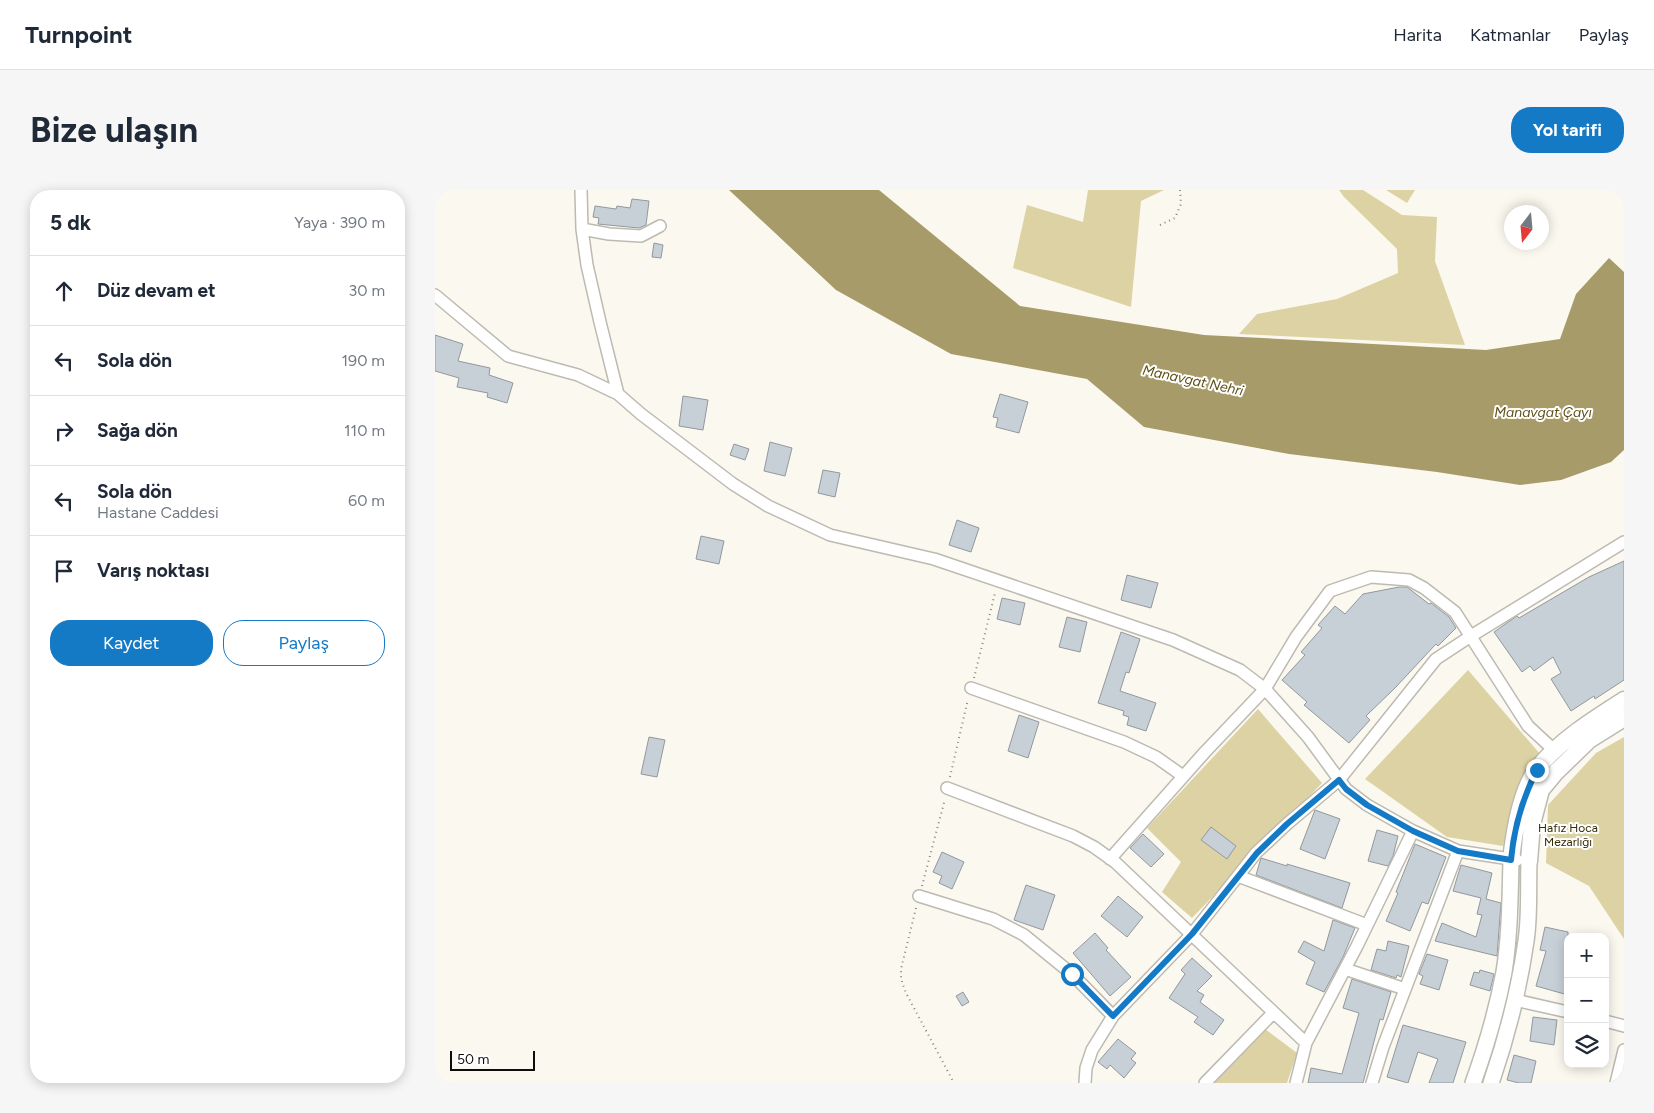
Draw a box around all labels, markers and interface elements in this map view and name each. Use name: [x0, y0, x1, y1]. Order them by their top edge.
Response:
text: Turnpoint: [25, 20, 132, 49]
text: Harita: [1393, 24, 1442, 46]
text: Katmanlar: [1470, 24, 1551, 46]
text: Paylaş: [1579, 24, 1629, 46]
button: Yol tarifi: [1511, 107, 1624, 153]
text: Bize ulaşın: [30, 109, 198, 151]
north arrow: [1504, 205, 1549, 250]
text: 5 dk: [50, 210, 91, 235]
text: Yaya · 390 m: [294, 213, 385, 232]
icon: ahead: [50, 277, 78, 305]
text: Düz devam et: [97, 279, 216, 302]
text: 30 m: [348, 281, 385, 300]
icon: left: [50, 347, 78, 375]
text: Sola dön: [97, 349, 172, 372]
text: 190 m: [342, 351, 385, 370]
water label: Manavgat Nehri: [1141, 361, 1246, 400]
water label: Manavgat Çayı: [1494, 404, 1592, 421]
icon: right: [50, 417, 78, 445]
text: Sağa dön: [97, 419, 178, 442]
text: 110 m: [344, 421, 385, 440]
text: Sola dön: [97, 480, 172, 503]
icon: left: [50, 487, 78, 515]
text: 60 m: [348, 491, 385, 510]
text: Hastane Caddesi: [97, 503, 219, 522]
icon: arrive: [50, 557, 78, 585]
text: Varış noktası: [97, 559, 209, 582]
button: Kaydet: [50, 620, 213, 666]
button: Paylaş: [223, 620, 385, 666]
route end: [1526, 759, 1549, 782]
park label: Hafız Hoca Mezarlığı: [1538, 821, 1598, 849]
map controls: [1564, 933, 1609, 1068]
button: +: [1564, 933, 1609, 978]
route start: [1061, 963, 1084, 986]
button: −: [1564, 978, 1609, 1023]
button: layers: [1564, 1023, 1609, 1068]
scale bar: [450, 1048, 535, 1071]
text: 50 m: [457, 1051, 489, 1068]

